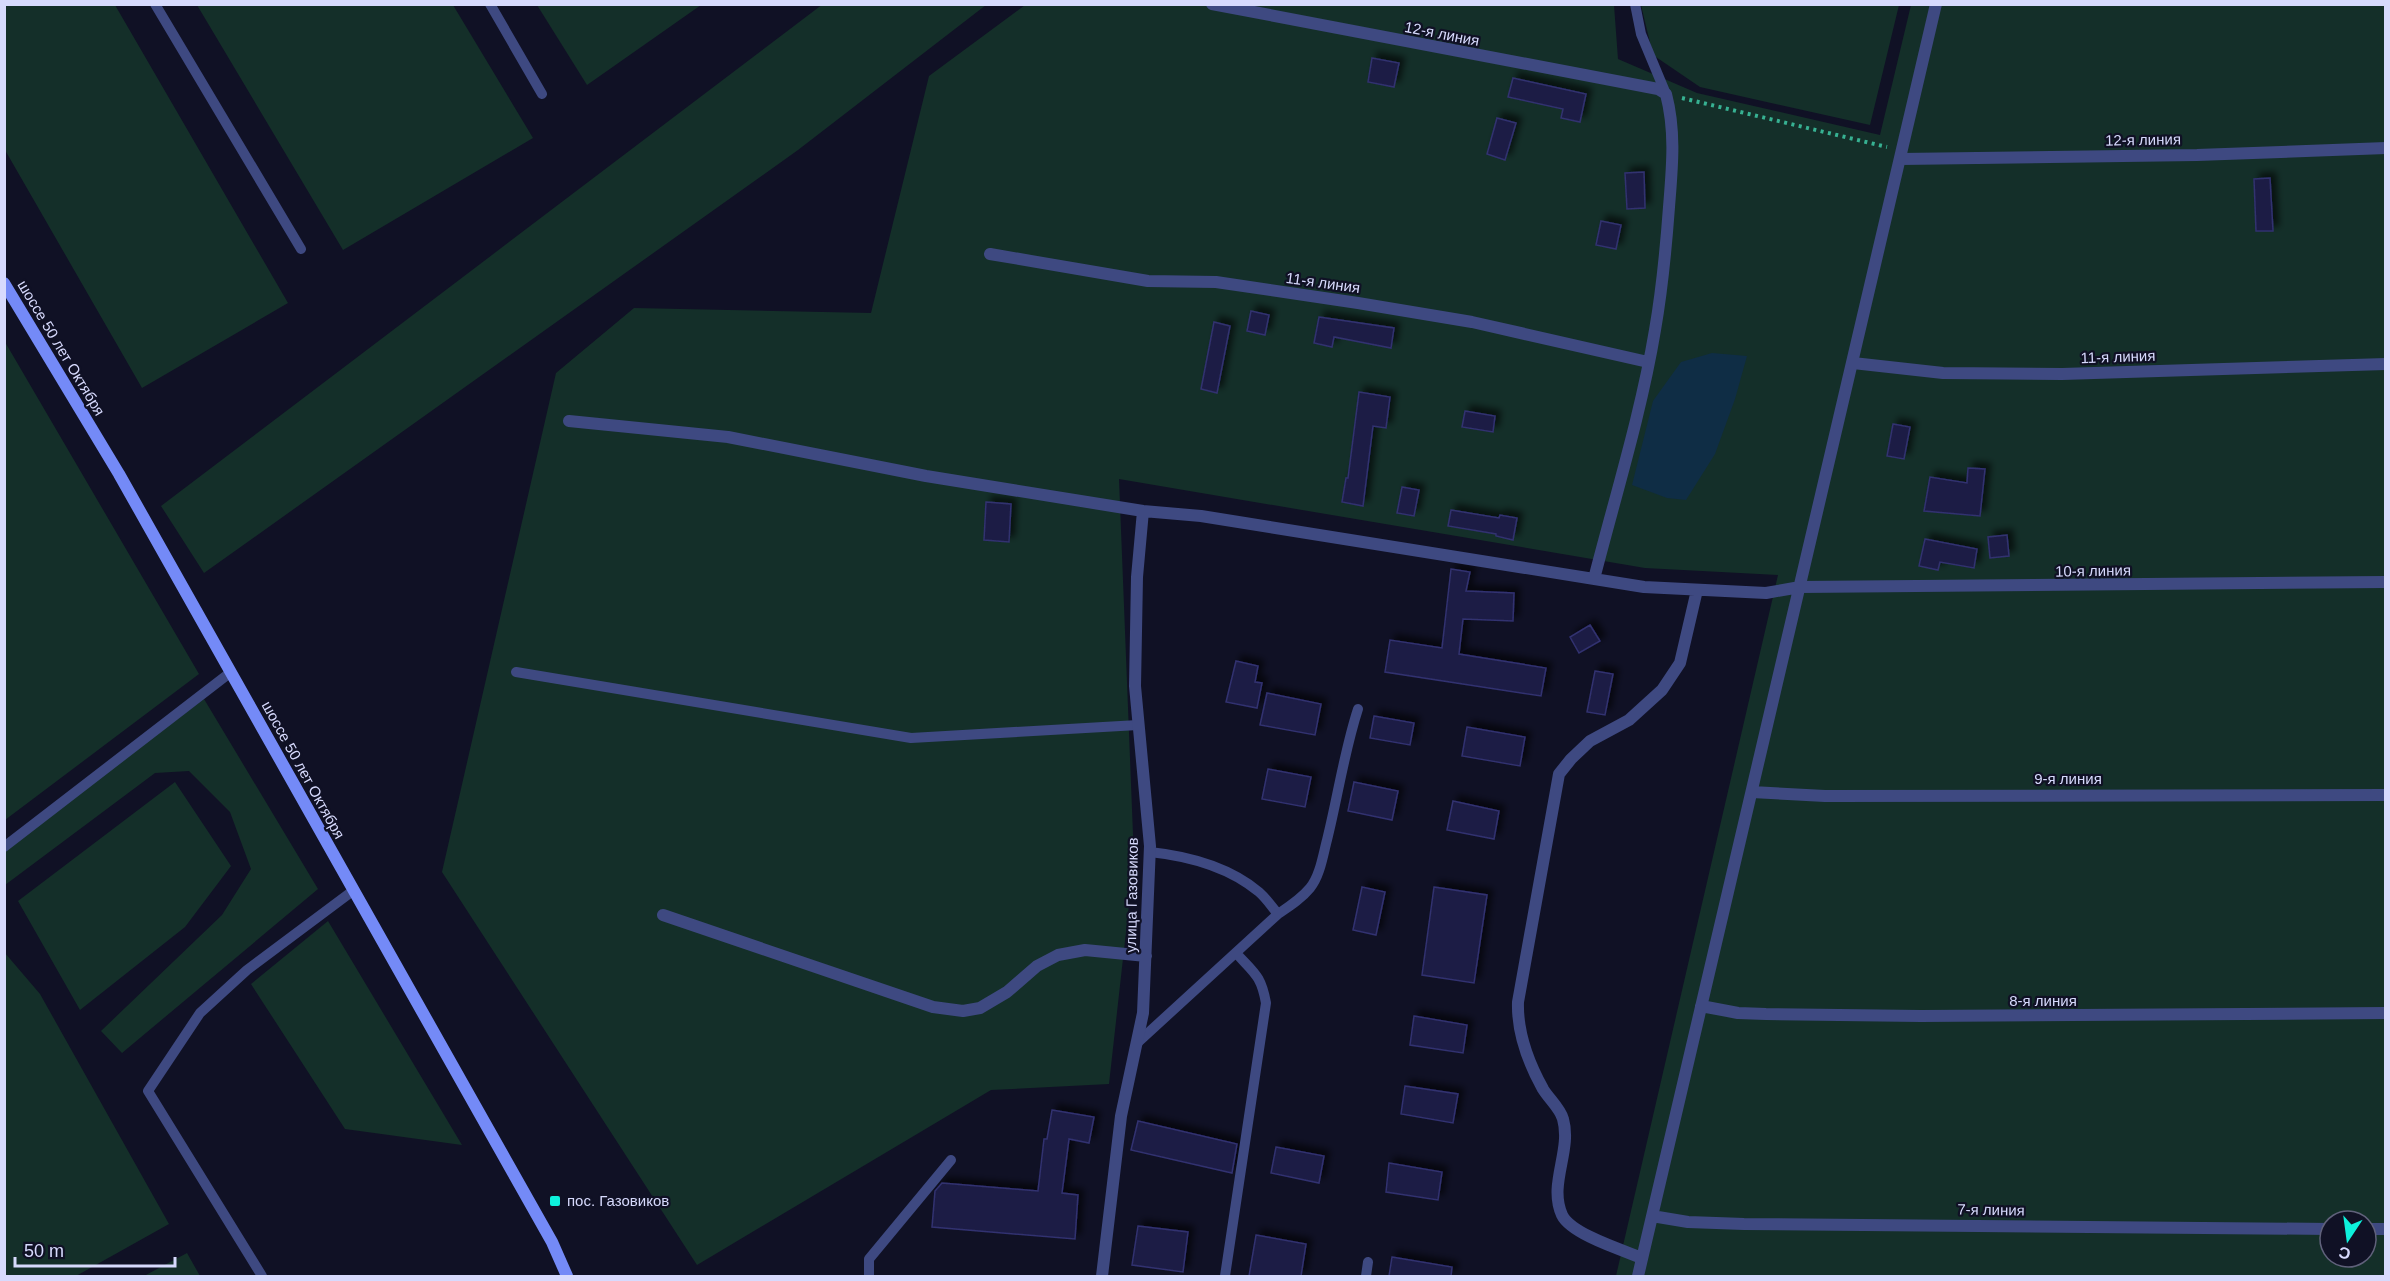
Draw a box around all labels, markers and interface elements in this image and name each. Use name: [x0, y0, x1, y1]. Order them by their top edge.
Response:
street label: 12-я линия: [1403, 18, 1481, 49]
street label: 12-я линия: [2105, 130, 2181, 149]
street label: 11-я линия: [1285, 269, 1361, 296]
street label: шоссе 50 лет Октября: [14, 277, 109, 418]
street label: 11-я линия: [2080, 347, 2156, 366]
street label: 10-я линия: [2055, 561, 2131, 580]
street label: шоссе 50 лет Октября: [259, 698, 348, 842]
street label: 9-я линия: [2034, 770, 2102, 787]
street label: улица Газовиков: [1122, 837, 1141, 953]
street label: 8-я линия: [2009, 992, 2077, 1009]
place label: пос. Газовиков: [567, 1192, 669, 1209]
marker: пос. Газовиков: [548, 1194, 562, 1208]
street label: 7-я линия: [1957, 1200, 2025, 1219]
north arrow: [2318, 1209, 2378, 1269]
scale bar: [15, 1230, 176, 1268]
text: 50 m: [24, 1241, 64, 1261]
text: С: [2337, 1243, 2352, 1263]

